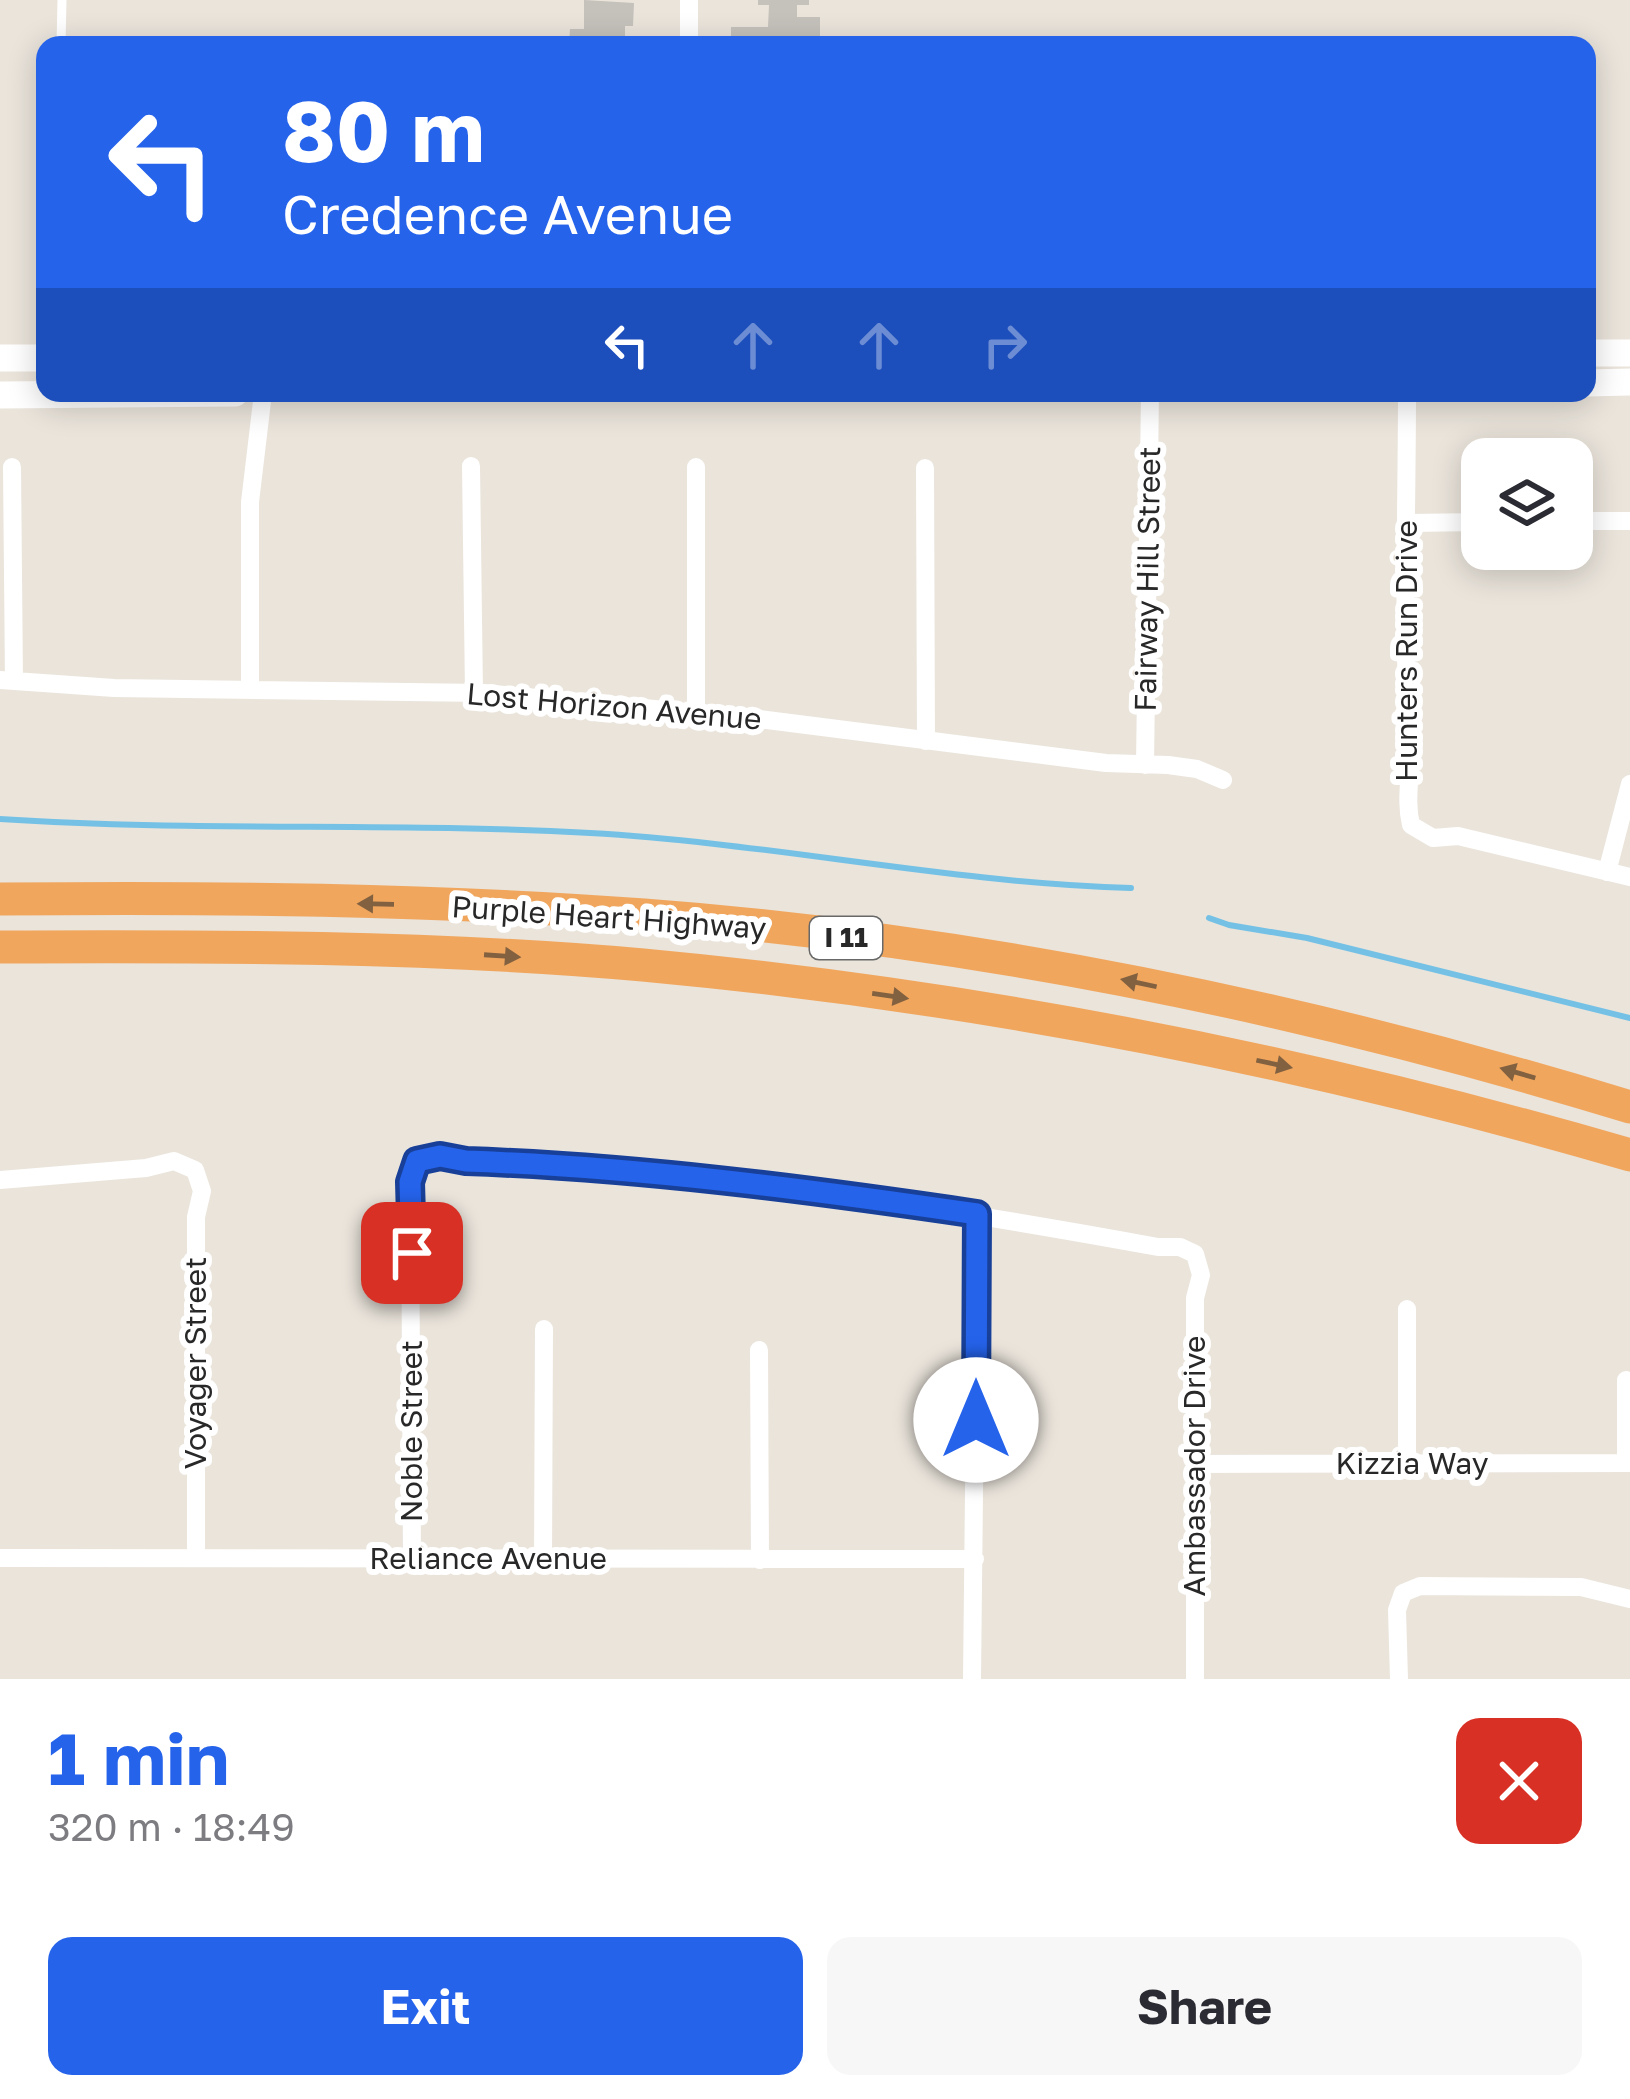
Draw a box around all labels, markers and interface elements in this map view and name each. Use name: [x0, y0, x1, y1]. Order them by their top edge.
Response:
text: 80 m: [282, 80, 485, 180]
icon: left: [84, 84, 240, 240]
text: Credence Avenue: [282, 181, 733, 246]
icon: left: [594, 312, 660, 378]
icon: ahead: [720, 312, 786, 378]
icon: ahead: [846, 312, 912, 378]
icon: right: [972, 312, 1038, 378]
map controls: [1461, 438, 1593, 570]
button: layers: [1461, 438, 1593, 570]
street label: Fairway Hill Street: [1127, 446, 1167, 712]
street label: Hunters Run Drive: [1388, 520, 1424, 782]
street label: Lost Horizon Avenue: [465, 675, 763, 737]
street label: Purple Heart Highway: [451, 888, 768, 946]
one-way arrow: [356, 894, 394, 914]
road number: I 11: [810, 917, 882, 959]
one-way arrow: [484, 947, 521, 966]
one-way arrow: [1119, 973, 1157, 992]
one-way arrow: [871, 987, 909, 1006]
one-way arrow: [1255, 1055, 1293, 1074]
one-way arrow: [1499, 1063, 1536, 1081]
pin: [361, 1202, 463, 1304]
icon: arrive: [379, 1220, 445, 1286]
street label: Voyager Street: [177, 1257, 213, 1469]
street label: Ambassador Drive: [1176, 1336, 1212, 1596]
street label: Noble Street: [393, 1340, 429, 1522]
position arrow: [913, 1357, 1039, 1483]
street label: Kizzia Way: [1336, 1445, 1489, 1481]
street label: Reliance Avenue: [369, 1540, 607, 1576]
text: 1 min: [48, 1714, 229, 1801]
button: close: [1456, 1718, 1582, 1844]
text: 320 m · 18:49: [48, 1803, 295, 1850]
button: Exit: [48, 1937, 803, 2075]
button: Share: [827, 1937, 1582, 2075]

